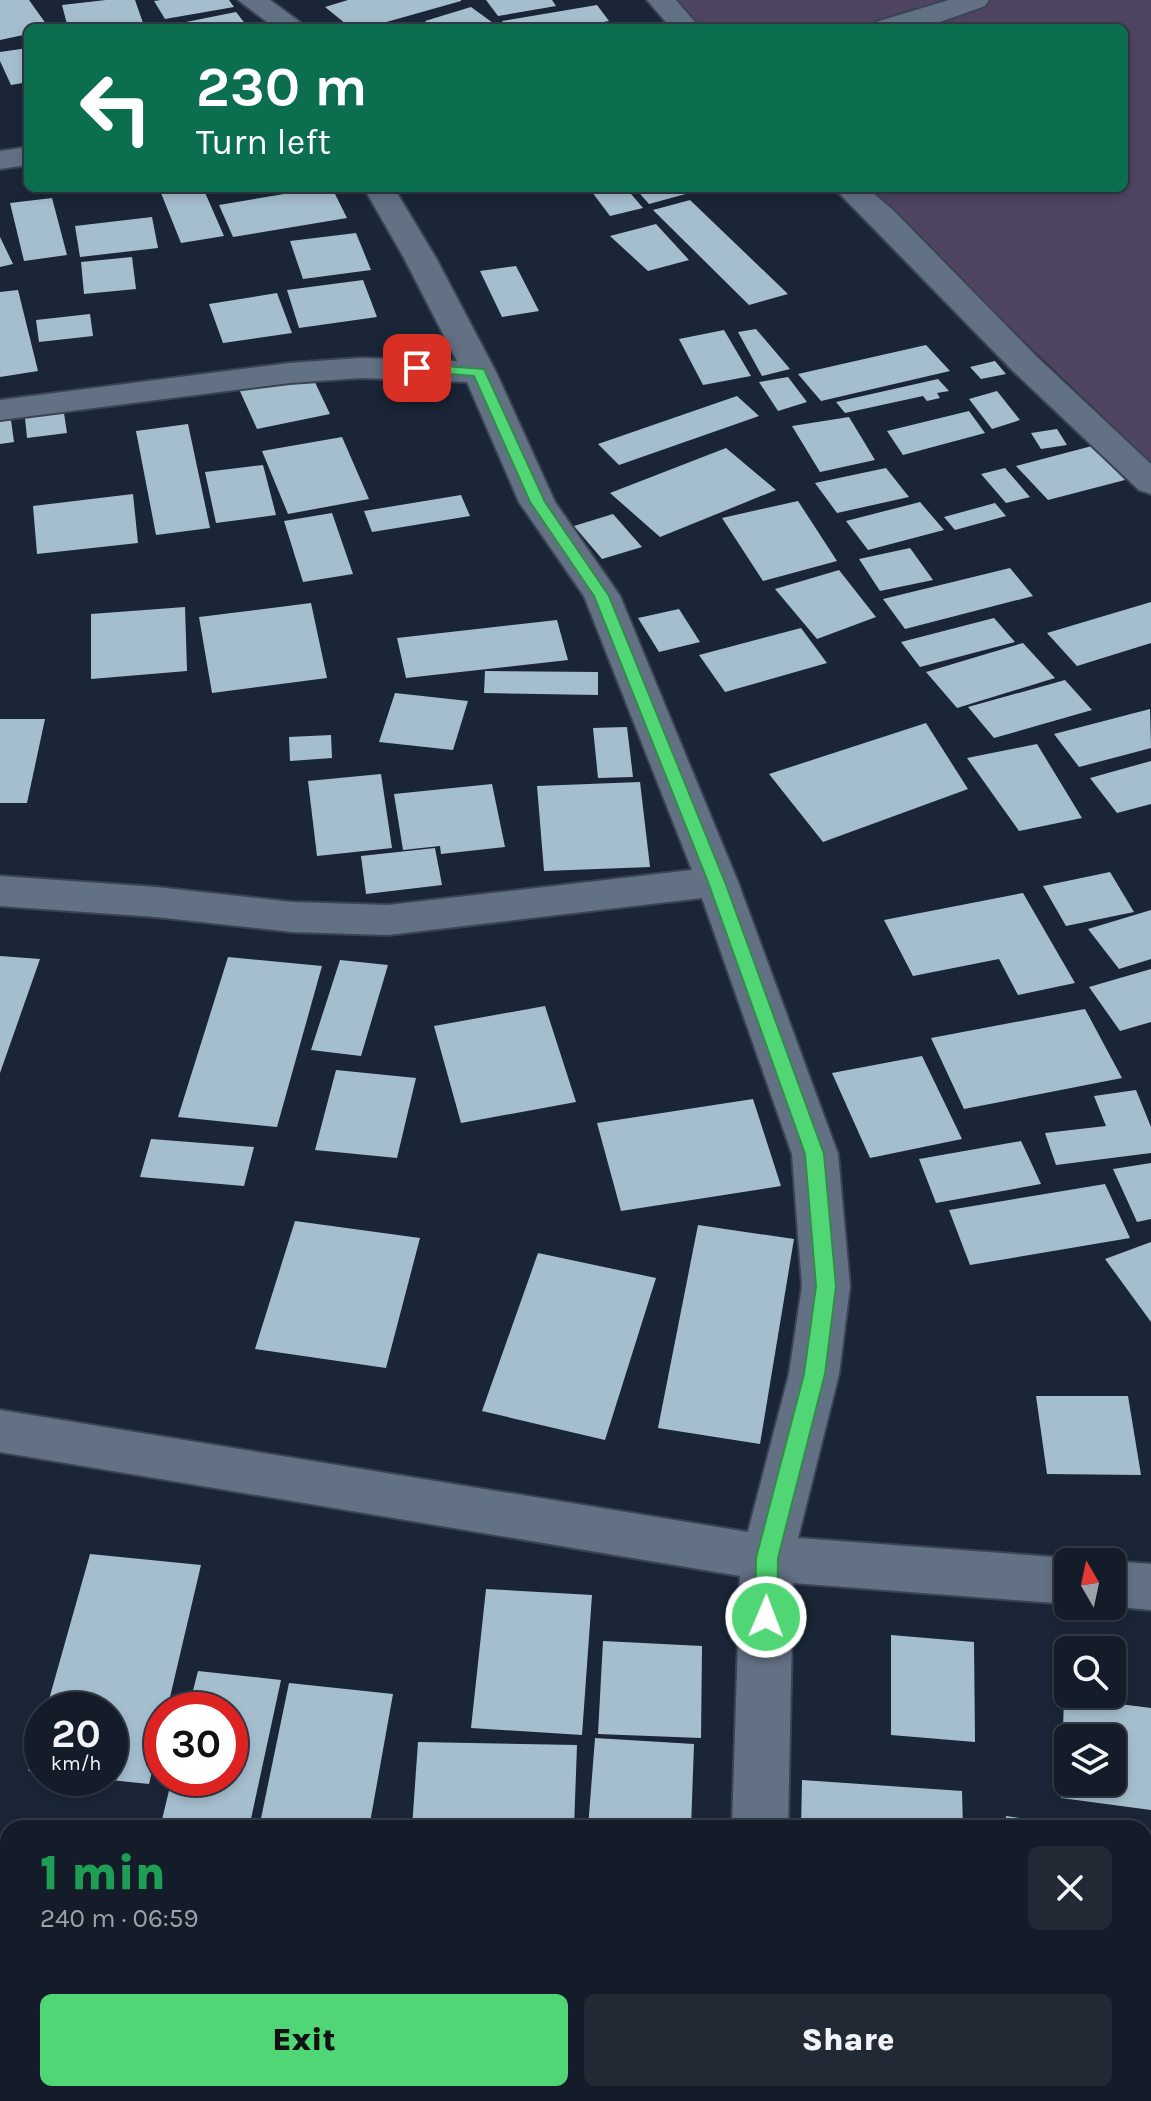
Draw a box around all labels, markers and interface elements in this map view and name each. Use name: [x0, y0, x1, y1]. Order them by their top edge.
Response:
text: 230 m: [196, 54, 367, 119]
icon: left: [64, 56, 168, 160]
text: Turn left: [196, 121, 331, 163]
pin: [383, 334, 451, 402]
icon: arrive: [395, 346, 439, 390]
north arrow: [1054, 1548, 1126, 1620]
map controls: [1054, 1548, 1126, 1796]
position arrow: [724, 1575, 808, 1659]
button: search: [1054, 1636, 1126, 1708]
speed limit sign: 30: [144, 1692, 248, 1796]
text: 20: [51, 1710, 101, 1757]
button: layers: [1054, 1724, 1126, 1796]
text: km/h: [51, 1752, 101, 1775]
text: 1 min: [40, 1845, 166, 1901]
button: close: [1028, 1846, 1112, 1930]
text: 240 m · 06:59: [40, 1903, 199, 1934]
button: Exit: [40, 1994, 568, 2086]
button: Share: [584, 1994, 1112, 2086]

